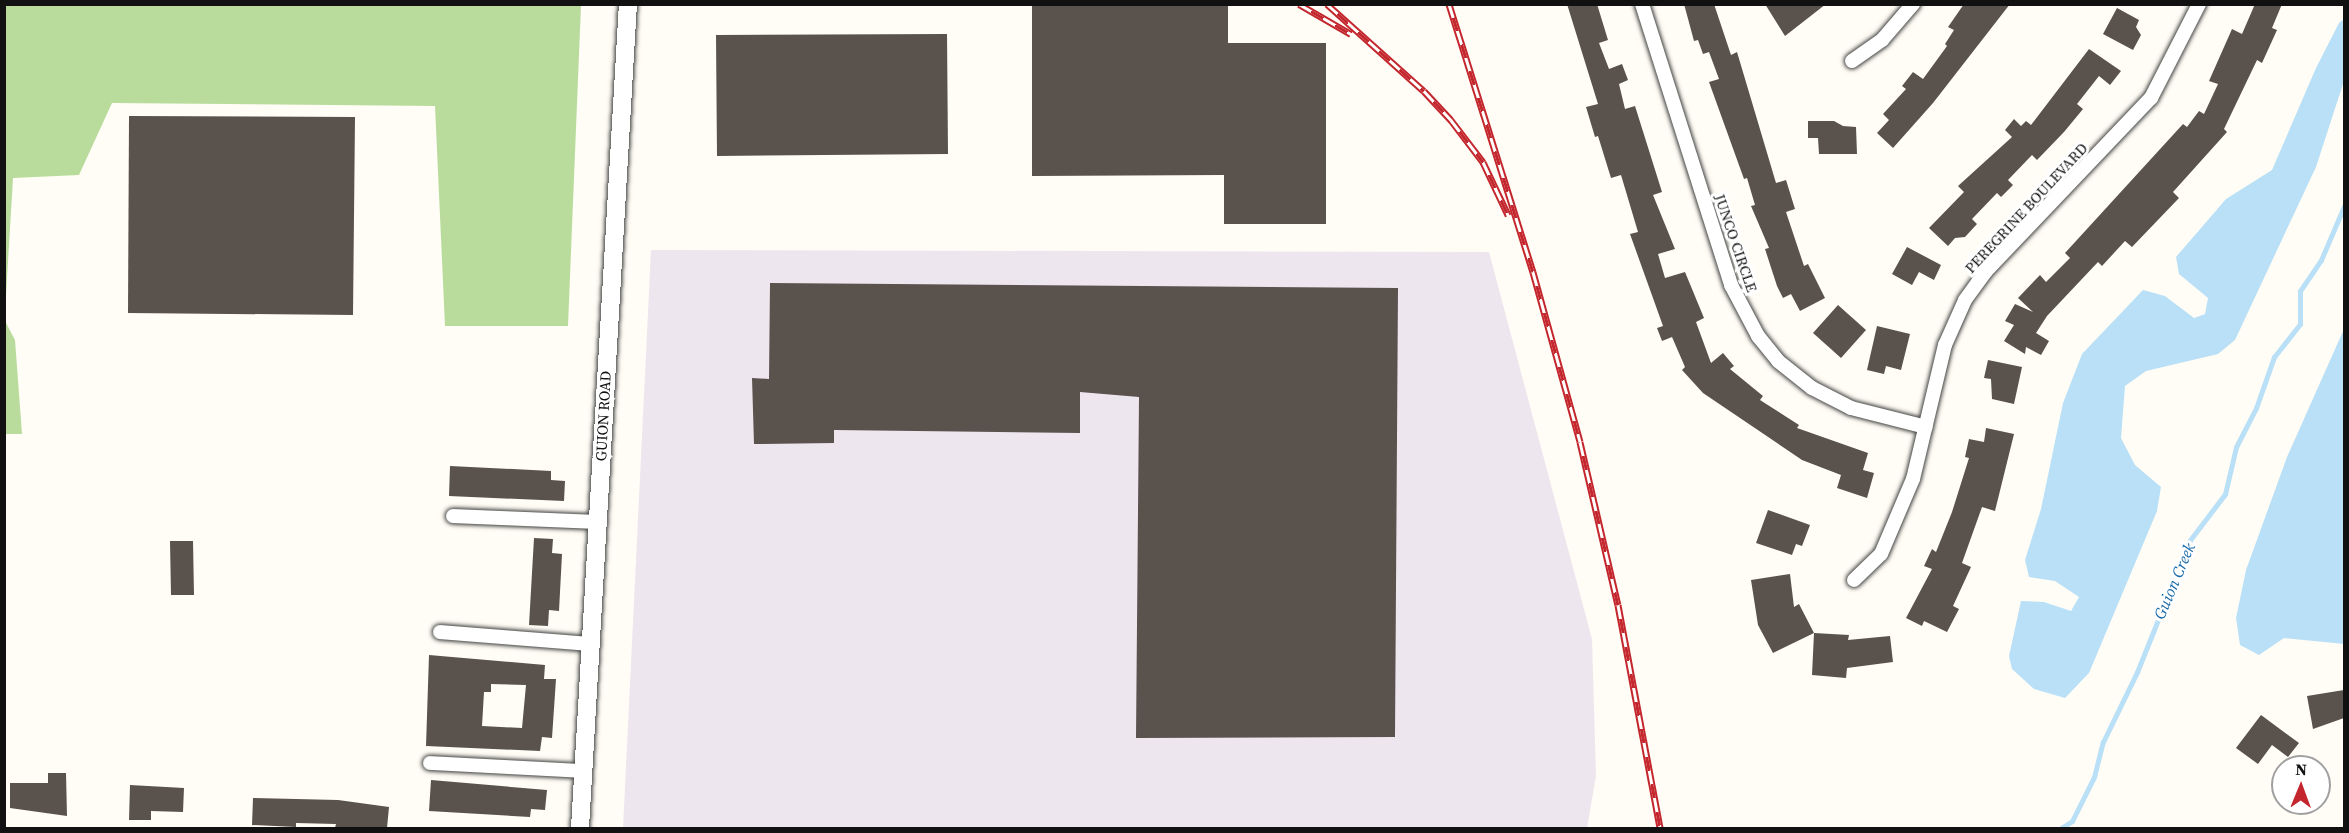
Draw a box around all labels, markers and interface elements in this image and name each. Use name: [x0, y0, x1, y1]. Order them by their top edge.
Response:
street label: PEREGRINE BOULEVARD: [1961, 139, 2091, 277]
street label: JUNCO CIRCLE: [1711, 192, 1761, 294]
street label: GUION ROAD: [592, 370, 614, 462]
water label: Guion Creek: [2149, 540, 2199, 622]
north arrow: [2271, 755, 2331, 815]
text: N: [2295, 758, 2307, 780]

